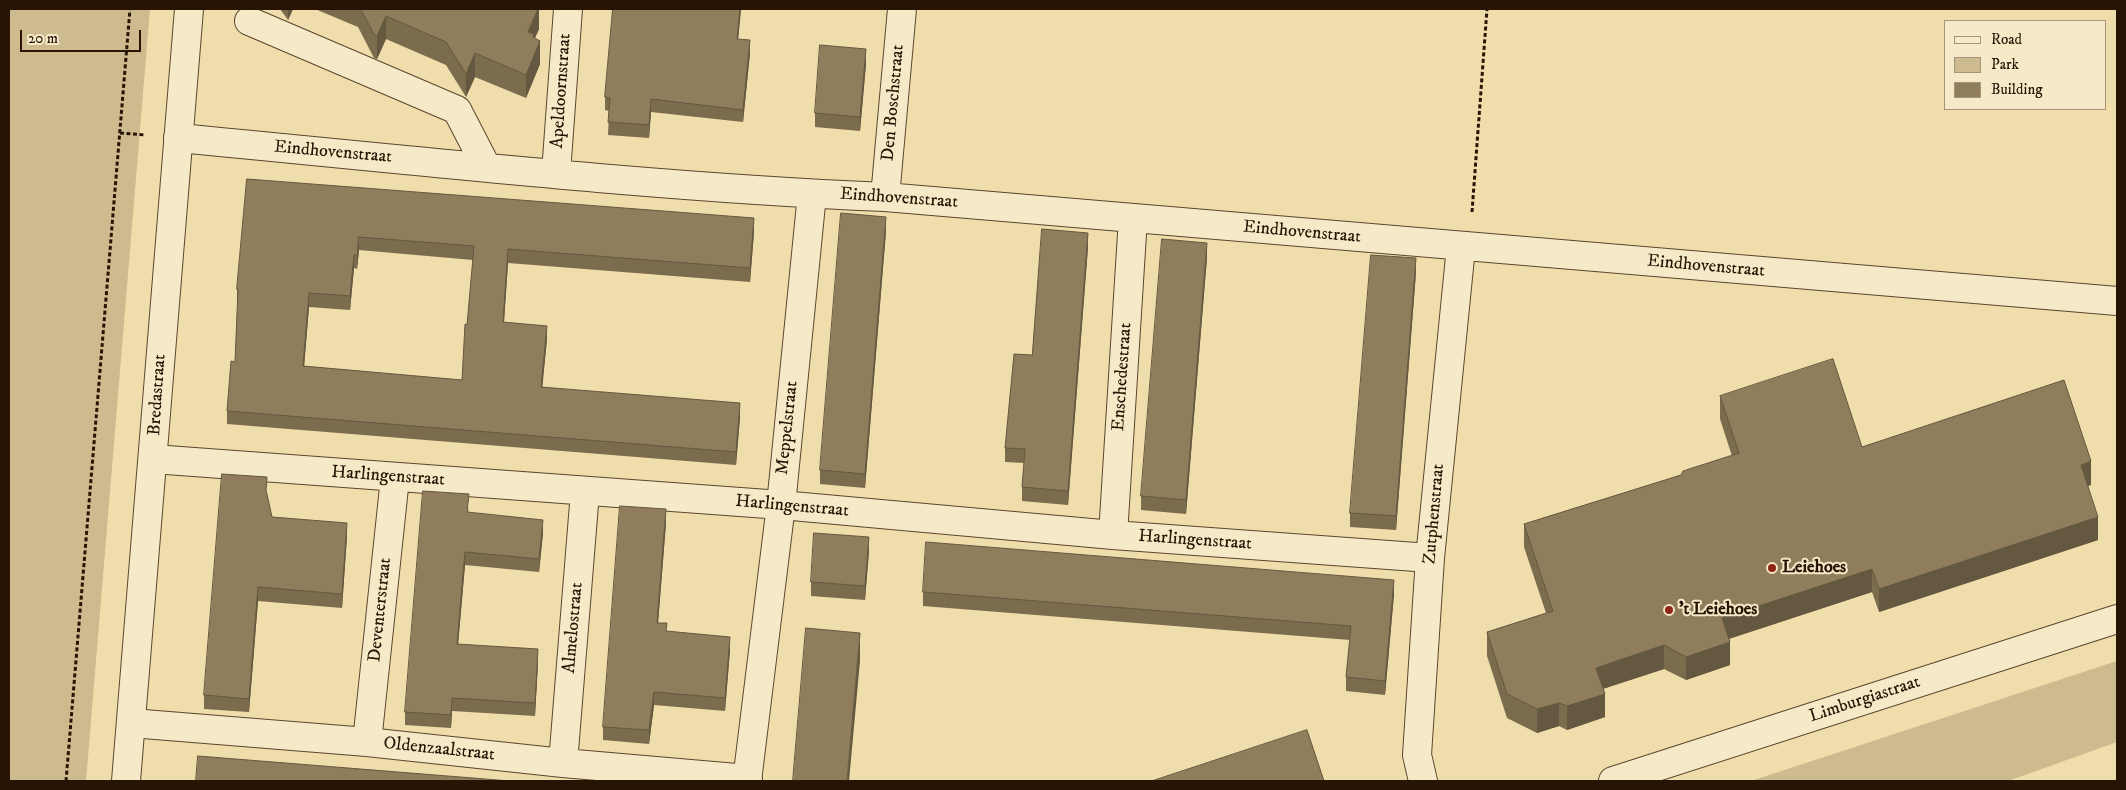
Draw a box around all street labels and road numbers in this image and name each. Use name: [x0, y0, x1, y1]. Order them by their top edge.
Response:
street label: Apeldoornstraat: [547, 33, 577, 149]
street label: Den Boschstraat: [878, 44, 910, 162]
street label: Eindhovenstraat: [273, 137, 393, 169]
street label: Eindhovenstraat: [839, 184, 959, 214]
street label: Eindhovenstraat: [1242, 217, 1362, 249]
street label: Eindhovenstraat: [1646, 251, 1766, 283]
street label: Enschedestraat: [1108, 322, 1138, 432]
street label: Bredastraat: [144, 354, 172, 436]
street label: Meppelstraat: [772, 380, 804, 476]
street label: Harlingenstraat: [330, 462, 446, 492]
street label: Zutphenstraat: [1420, 463, 1450, 565]
street label: Harlingenstraat: [734, 491, 850, 523]
street label: Harlingenstraat: [1137, 526, 1253, 556]
street label: Deventerstraat: [365, 557, 397, 663]
street label: Almelostraat: [559, 582, 589, 674]
street label: Limburgiastraat: [1807, 672, 1923, 728]
street label: Oldenzaalstraat: [382, 733, 496, 767]

